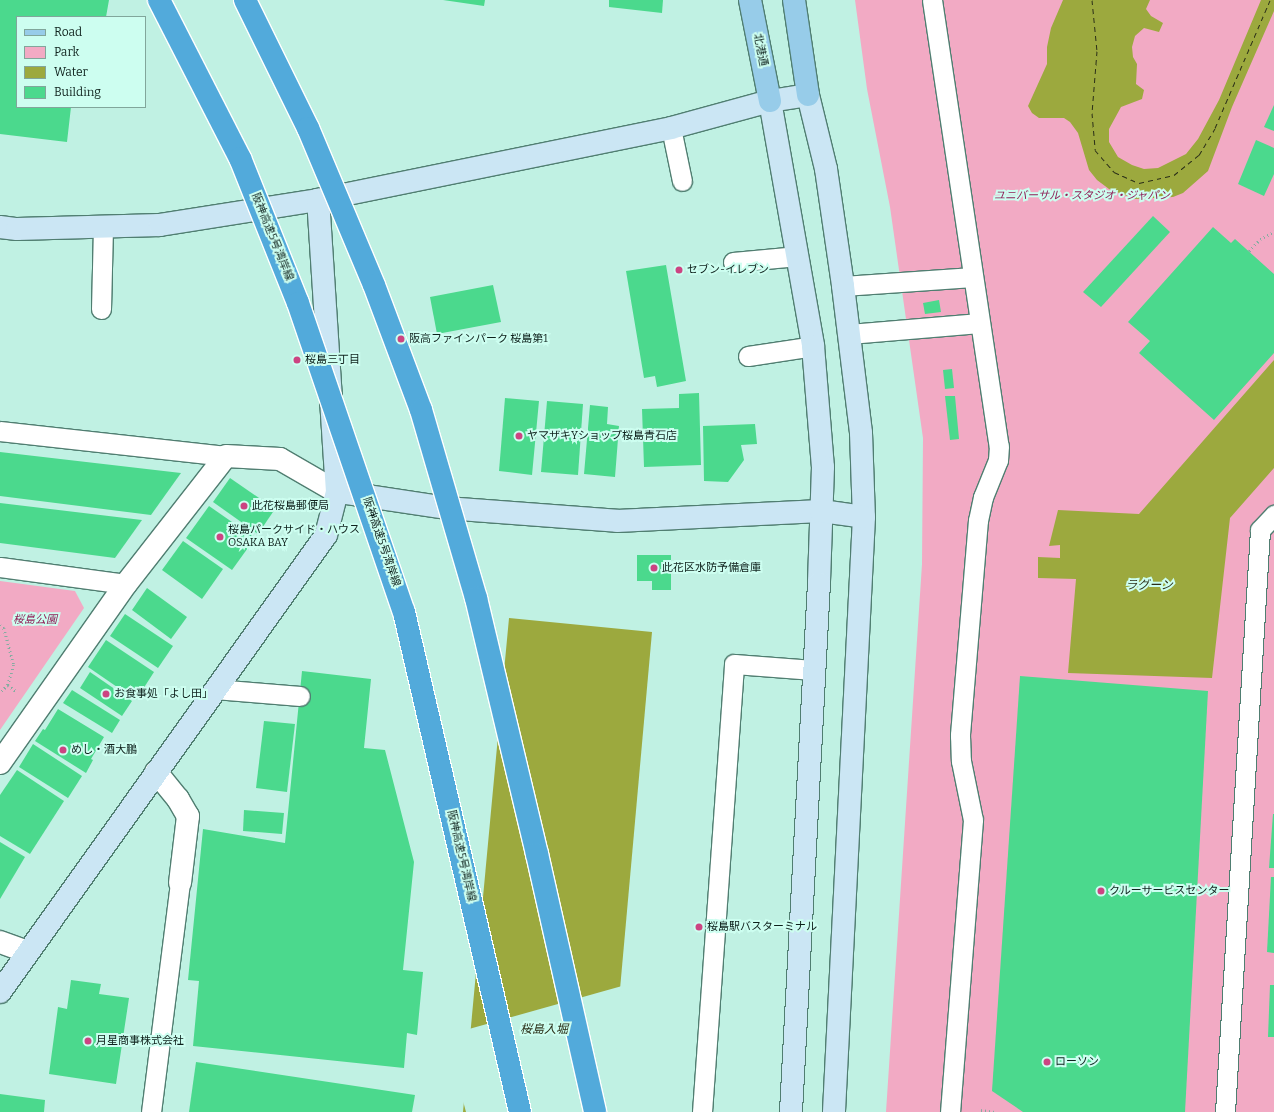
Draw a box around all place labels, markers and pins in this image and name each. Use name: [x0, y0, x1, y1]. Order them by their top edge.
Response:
place label: セブン-イレブン: [687, 263, 769, 277]
marker: セブン-イレブン: [674, 265, 684, 275]
place label: 阪高ファインパーク 桜島第1: [409, 332, 548, 346]
marker: 阪高ファインパーク 桜島第1: [396, 334, 406, 344]
place label: 桜島三丁目: [305, 353, 360, 367]
marker: 桜島三丁目: [292, 355, 302, 365]
place label: ヤマザキYショップ桜島青石店: [527, 429, 677, 443]
marker: ヤマザキYショップ桜島青石店: [514, 431, 524, 441]
place label: 此花桜島郵便局: [252, 499, 329, 513]
marker: 此花桜島郵便局: [239, 501, 249, 511]
place label: 桜島パークサイド・ハウス OSAKA BAY: [228, 524, 360, 550]
marker: 桜島パークサイド・ハウス OSAKA BAY: [215, 532, 225, 542]
place label: 此花区水防予備倉庫: [662, 561, 761, 575]
marker: 此花区水防予備倉庫: [649, 563, 659, 573]
place label: お食事処「よし田」: [114, 687, 213, 701]
marker: お食事処「よし田」: [101, 689, 111, 699]
place label: めし・酒大鵬: [71, 743, 137, 757]
marker: めし・酒大鵬: [58, 745, 68, 755]
place label: クルーサービスセンター: [1109, 884, 1230, 898]
marker: クルーサービスセンター: [1096, 886, 1106, 896]
place label: 桜島駅バスターミナル: [707, 920, 817, 934]
marker: 桜島駅バスターミナル: [694, 922, 704, 932]
place label: 月星商事株式会社: [96, 1034, 184, 1048]
marker: 月星商事株式会社: [83, 1036, 93, 1046]
place label: ローソン: [1055, 1055, 1099, 1069]
marker: ローソン: [1042, 1057, 1052, 1067]

